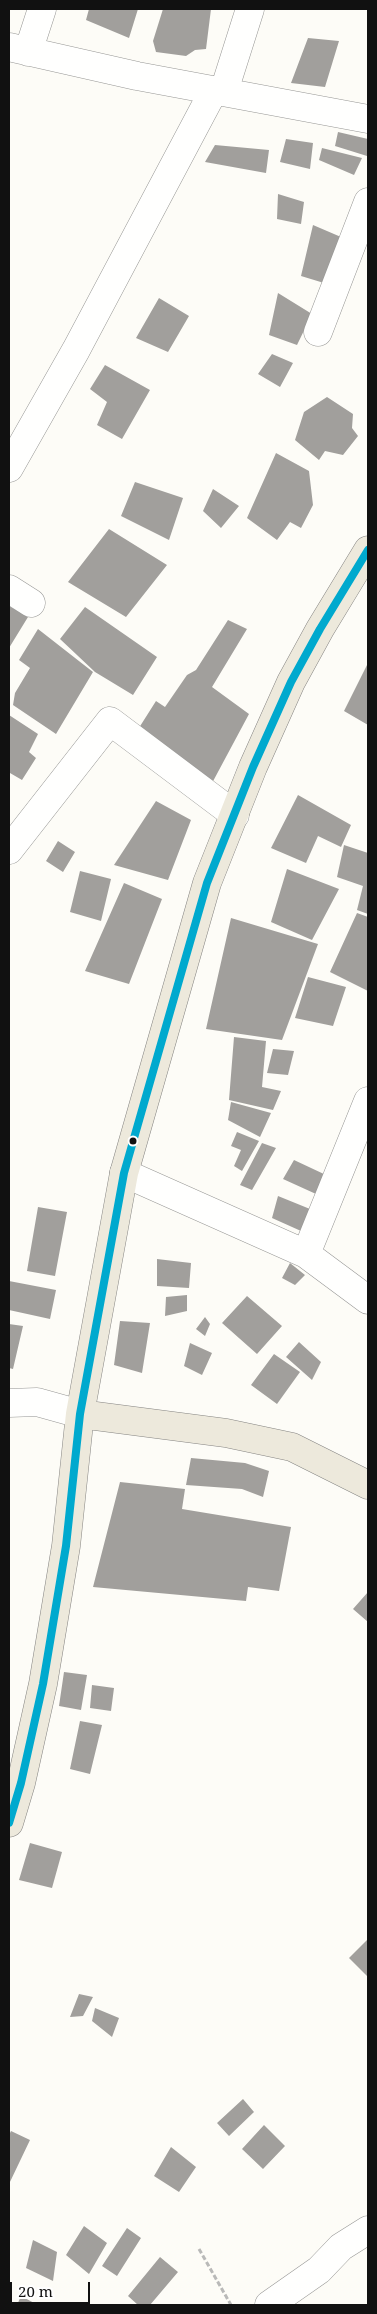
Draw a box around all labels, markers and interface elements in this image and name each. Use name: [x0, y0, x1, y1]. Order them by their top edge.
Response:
unlabelled marker: [128, 1136, 138, 1146]
scale bar: [12, 2272, 92, 2304]
text: 20 m: [18, 2281, 53, 2301]

